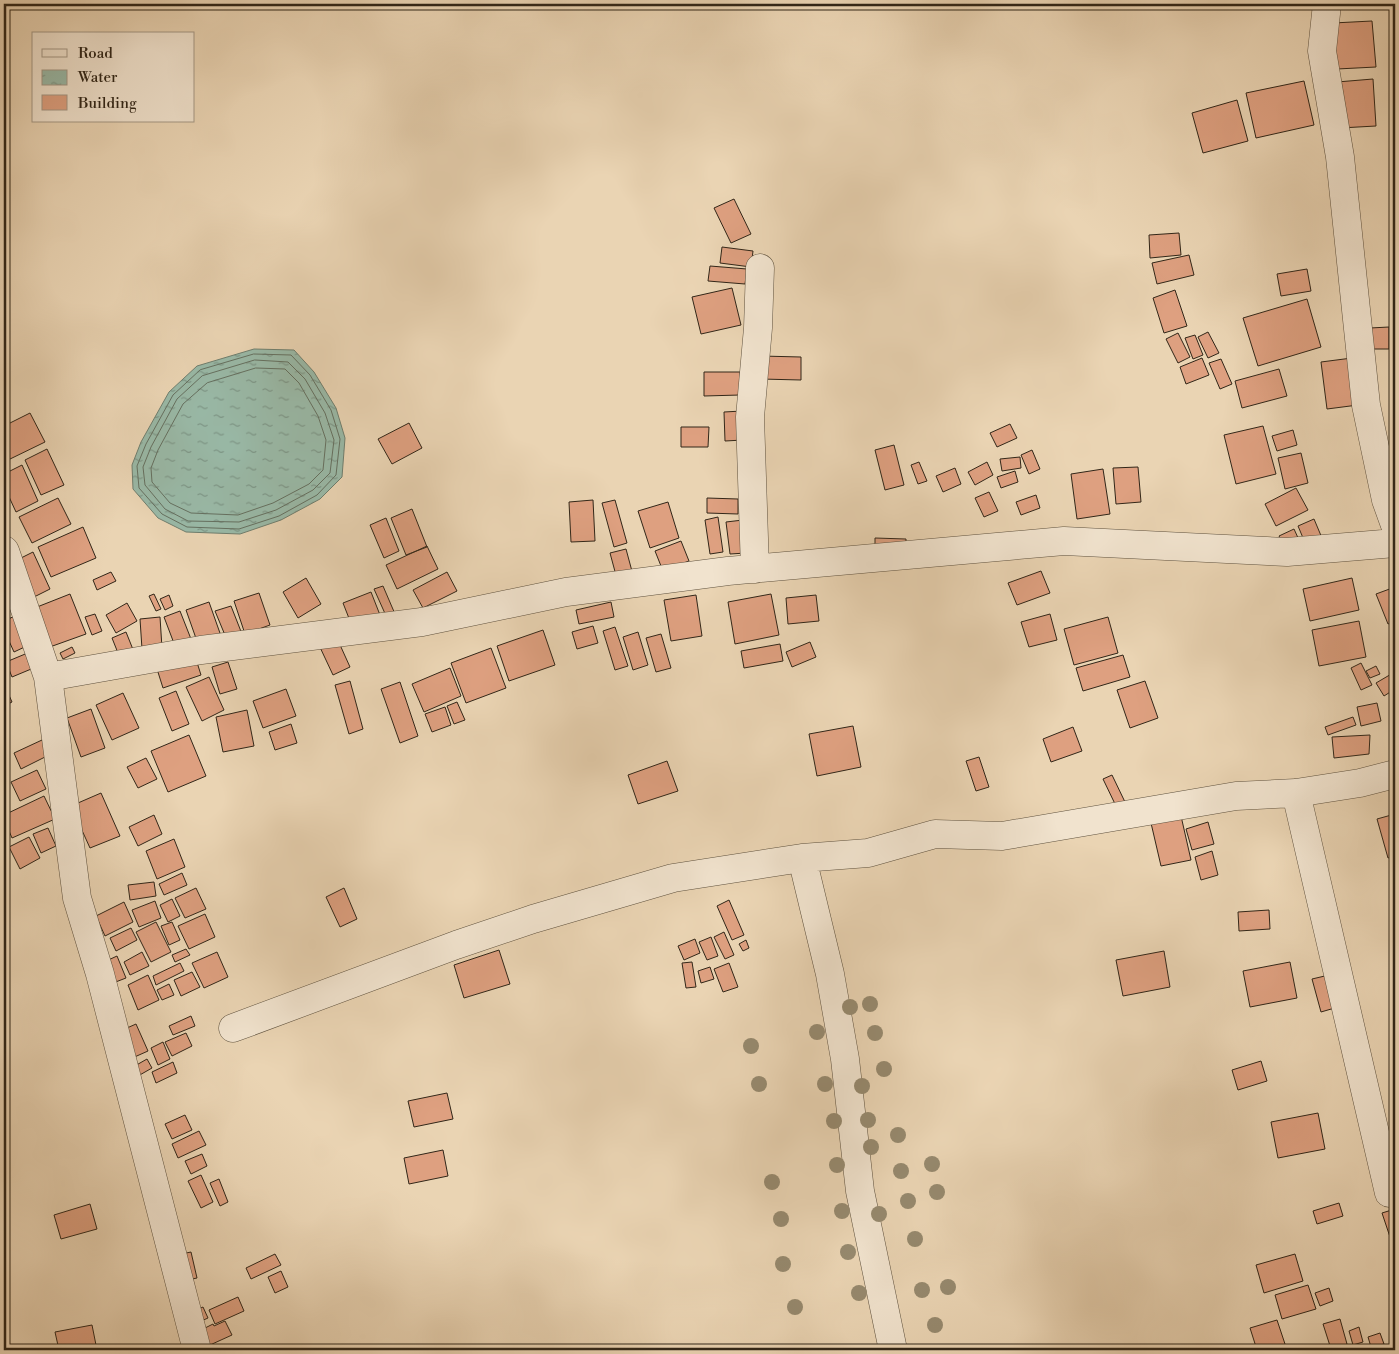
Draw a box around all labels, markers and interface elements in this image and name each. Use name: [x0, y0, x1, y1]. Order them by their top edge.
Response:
legend: [32, 32, 195, 122]
text: Road: [78, 44, 113, 63]
text: Water: [77, 68, 118, 87]
text: Building: [77, 94, 137, 113]

